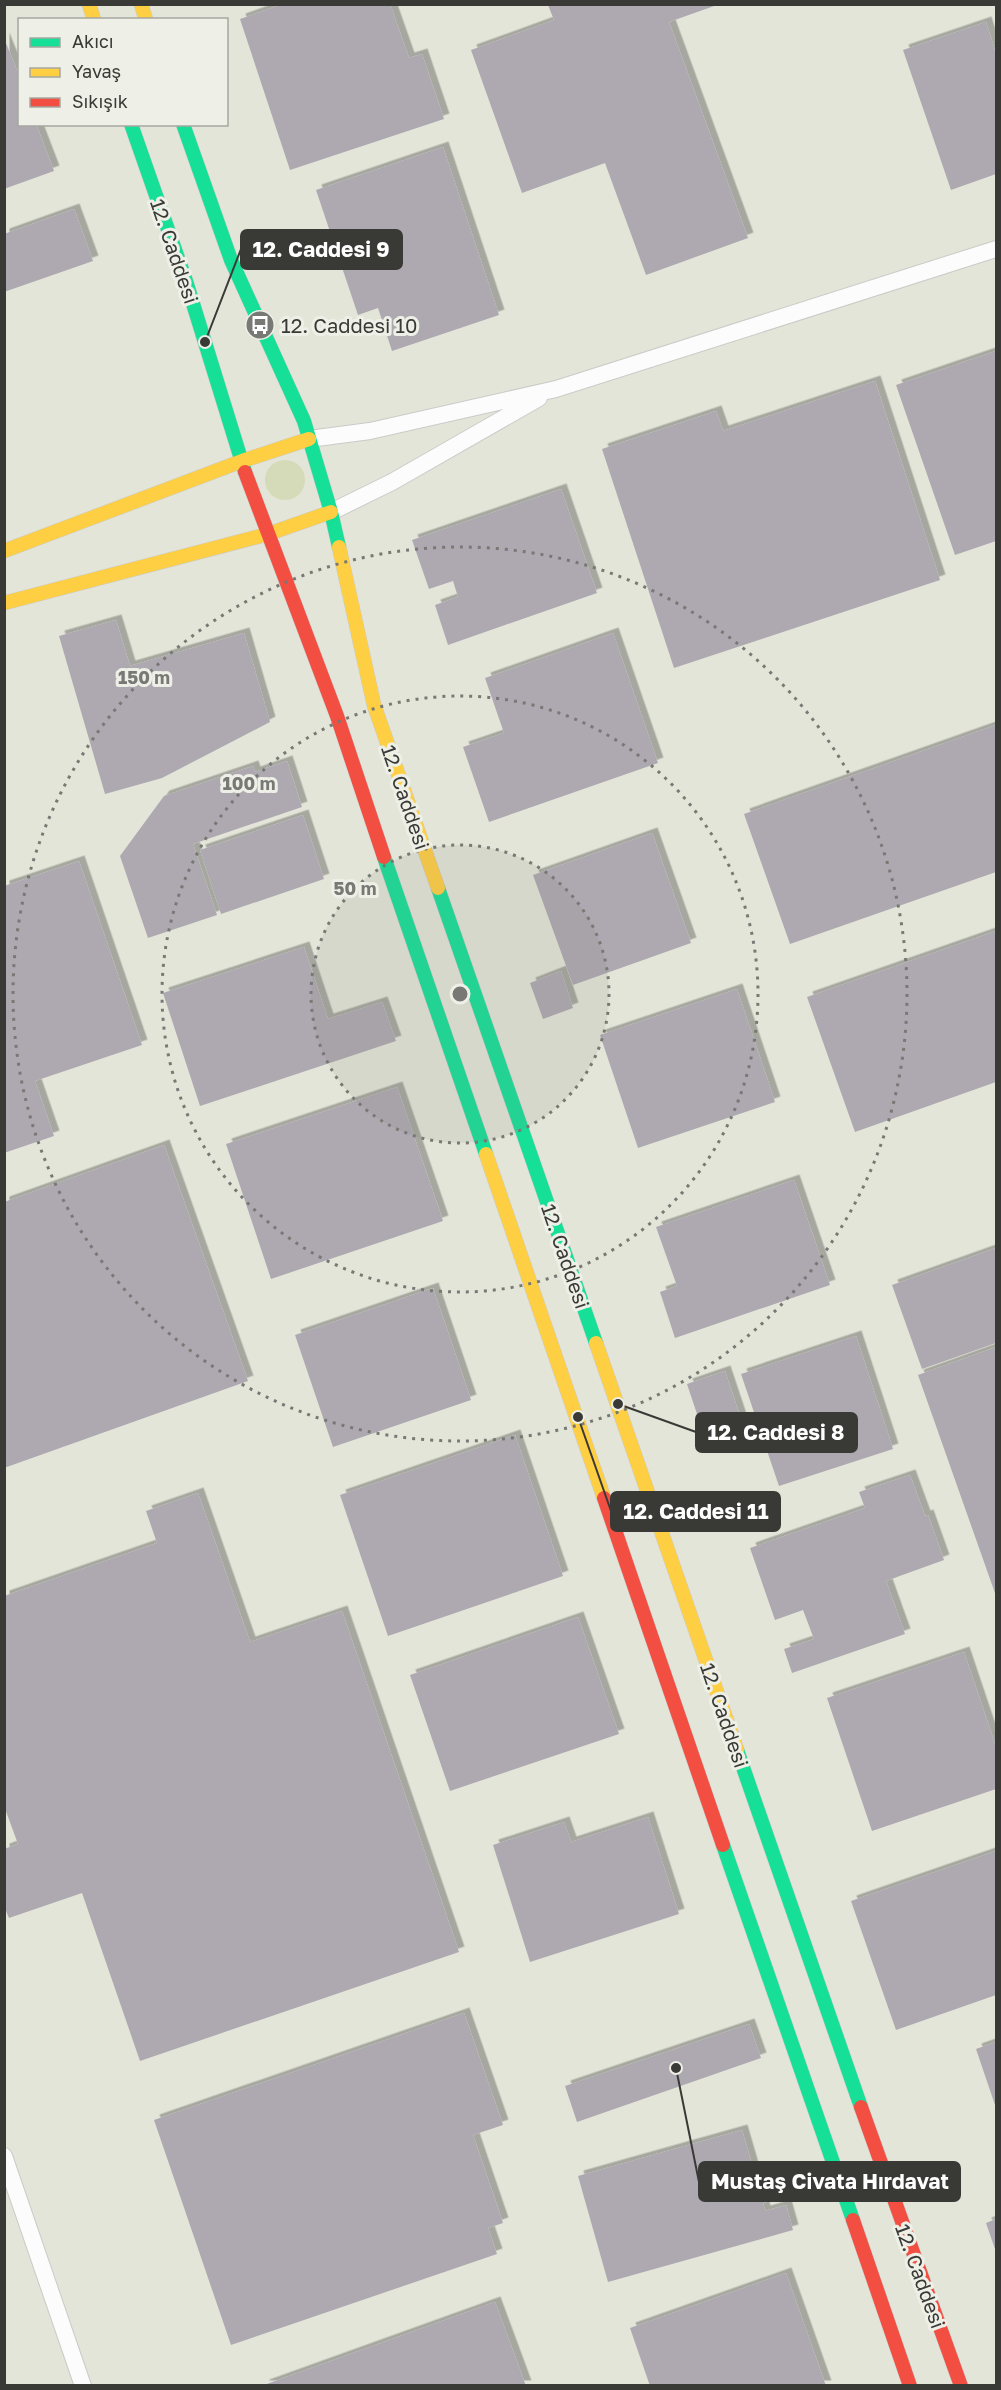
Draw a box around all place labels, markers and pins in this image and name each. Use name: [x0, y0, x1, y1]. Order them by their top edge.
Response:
callout: 12. Caddesi 9: [241, 230, 402, 269]
bus stop icon: 12. Caddesi 10: [244, 309, 276, 341]
place label: 12. Caddesi 10: [281, 313, 417, 337]
centre of rings: [450, 984, 470, 1004]
callout: 12. Caddesi 8: [696, 1413, 857, 1452]
callout: 12. Caddesi 11: [611, 1492, 780, 1531]
callout: Mustaş Civata Hırdavat: [699, 2162, 960, 2201]

